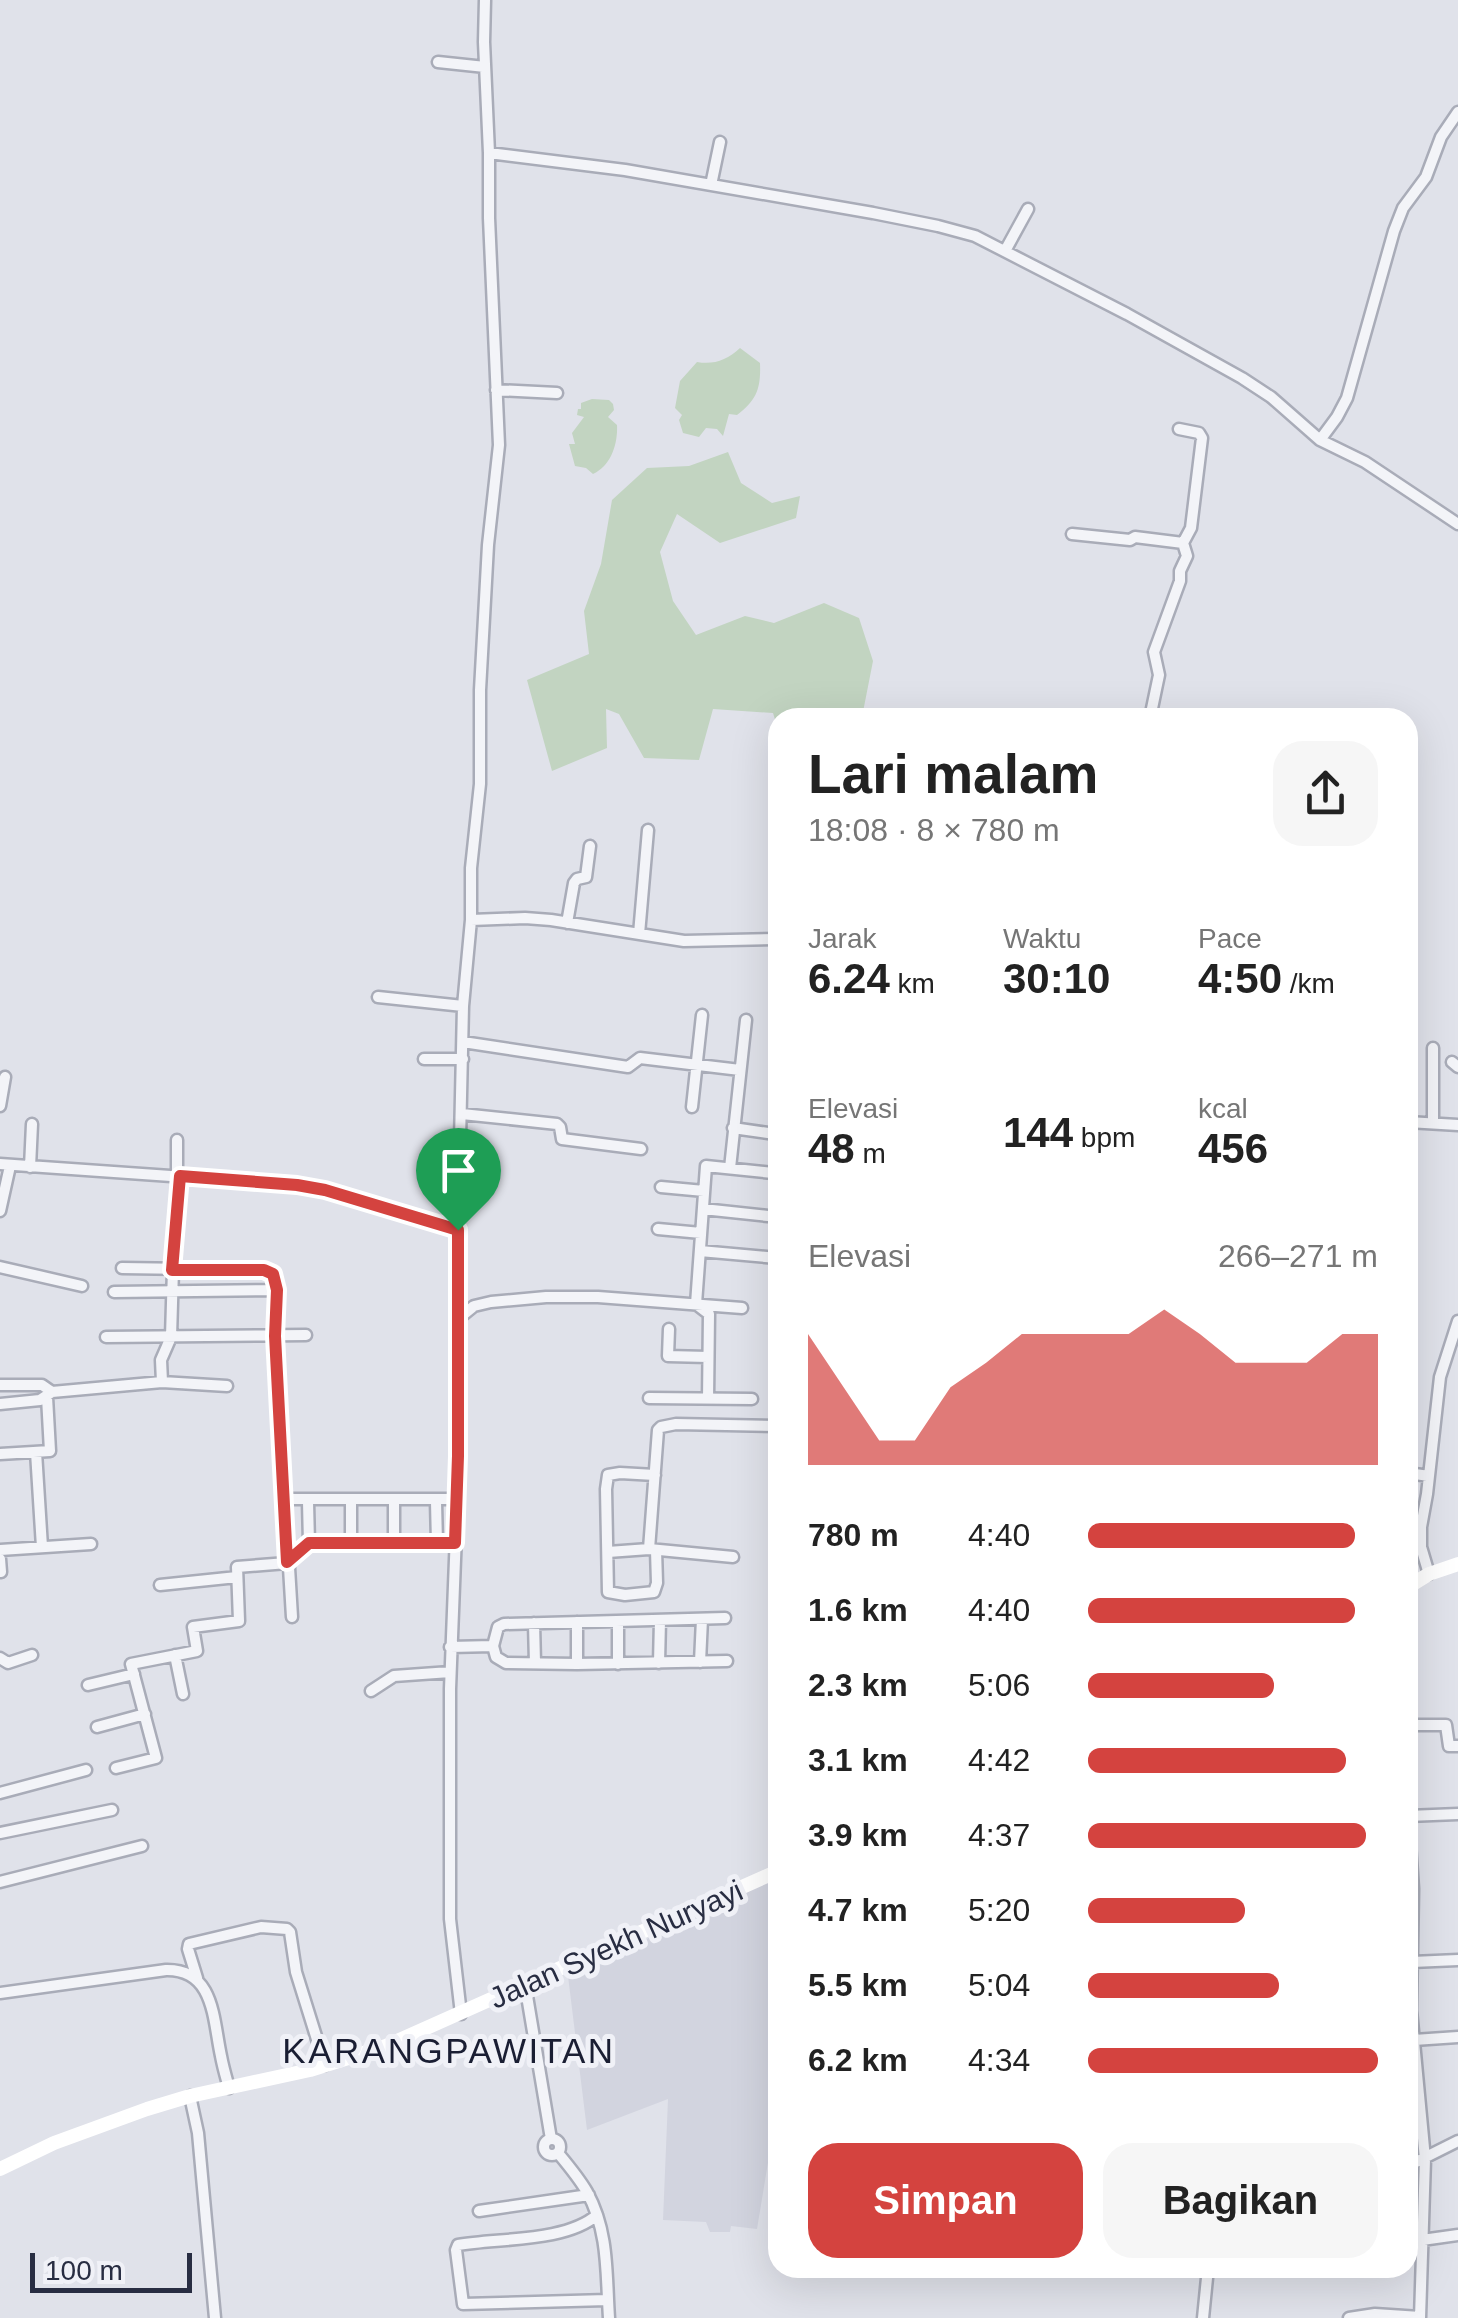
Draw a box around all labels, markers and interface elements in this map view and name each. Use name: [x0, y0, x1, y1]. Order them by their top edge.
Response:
button: share: [1273, 741, 1378, 846]
text: Lari malam: [808, 743, 1098, 805]
text: 18:08 · 8 × 780 m: [808, 812, 1060, 848]
text: Jarak: [808, 923, 876, 954]
text: Waktu: [1003, 923, 1081, 954]
text: Pace: [1198, 923, 1262, 954]
text: 6.24: [808, 955, 890, 1002]
text: 30:10: [1003, 955, 1110, 1002]
text: 4:50: [1198, 955, 1282, 1002]
text: km: [890, 968, 935, 999]
text: /km: [1282, 968, 1335, 999]
text: Elevasi: [808, 1093, 898, 1124]
text: kcal: [1198, 1093, 1248, 1124]
text: 144: [1003, 1109, 1073, 1156]
text: bpm: [1073, 1122, 1135, 1153]
text: 48: [808, 1125, 855, 1172]
text: 456: [1198, 1125, 1268, 1172]
pin: [416, 1128, 501, 1231]
text: m: [855, 1138, 886, 1169]
icon: arrive: [431, 1143, 486, 1198]
text: Elevasi: [808, 1238, 911, 1274]
text: 266–271 m: [1218, 1238, 1378, 1274]
text: 780 m: [808, 1517, 899, 1553]
text: 4:40: [968, 1517, 1030, 1553]
text: 1.6 km: [808, 1592, 908, 1628]
text: 4:40: [968, 1592, 1030, 1628]
text: 2.3 km: [808, 1667, 908, 1703]
text: 5:06: [968, 1667, 1030, 1703]
text: 3.1 km: [808, 1742, 908, 1778]
text: 4:42: [968, 1742, 1030, 1778]
text: 3.9 km: [808, 1817, 908, 1853]
text: 4:37: [968, 1817, 1030, 1853]
street label: Jalan Syekh Nuryayi: [484, 1873, 748, 2015]
text: 4.7 km: [808, 1892, 908, 1928]
text: 5:20: [968, 1892, 1030, 1928]
text: 5.5 km: [808, 1967, 908, 2003]
text: 5:04: [968, 1967, 1030, 2003]
district label: KARANGPAWITAN: [282, 2031, 616, 2070]
text: 6.2 km: [808, 2042, 908, 2078]
text: 4:34: [968, 2042, 1030, 2078]
button: Simpan: [808, 2143, 1083, 2258]
button: Bagikan: [1103, 2143, 1378, 2258]
scale bar: [30, 2248, 192, 2292]
text: 100 m: [45, 2255, 123, 2286]

